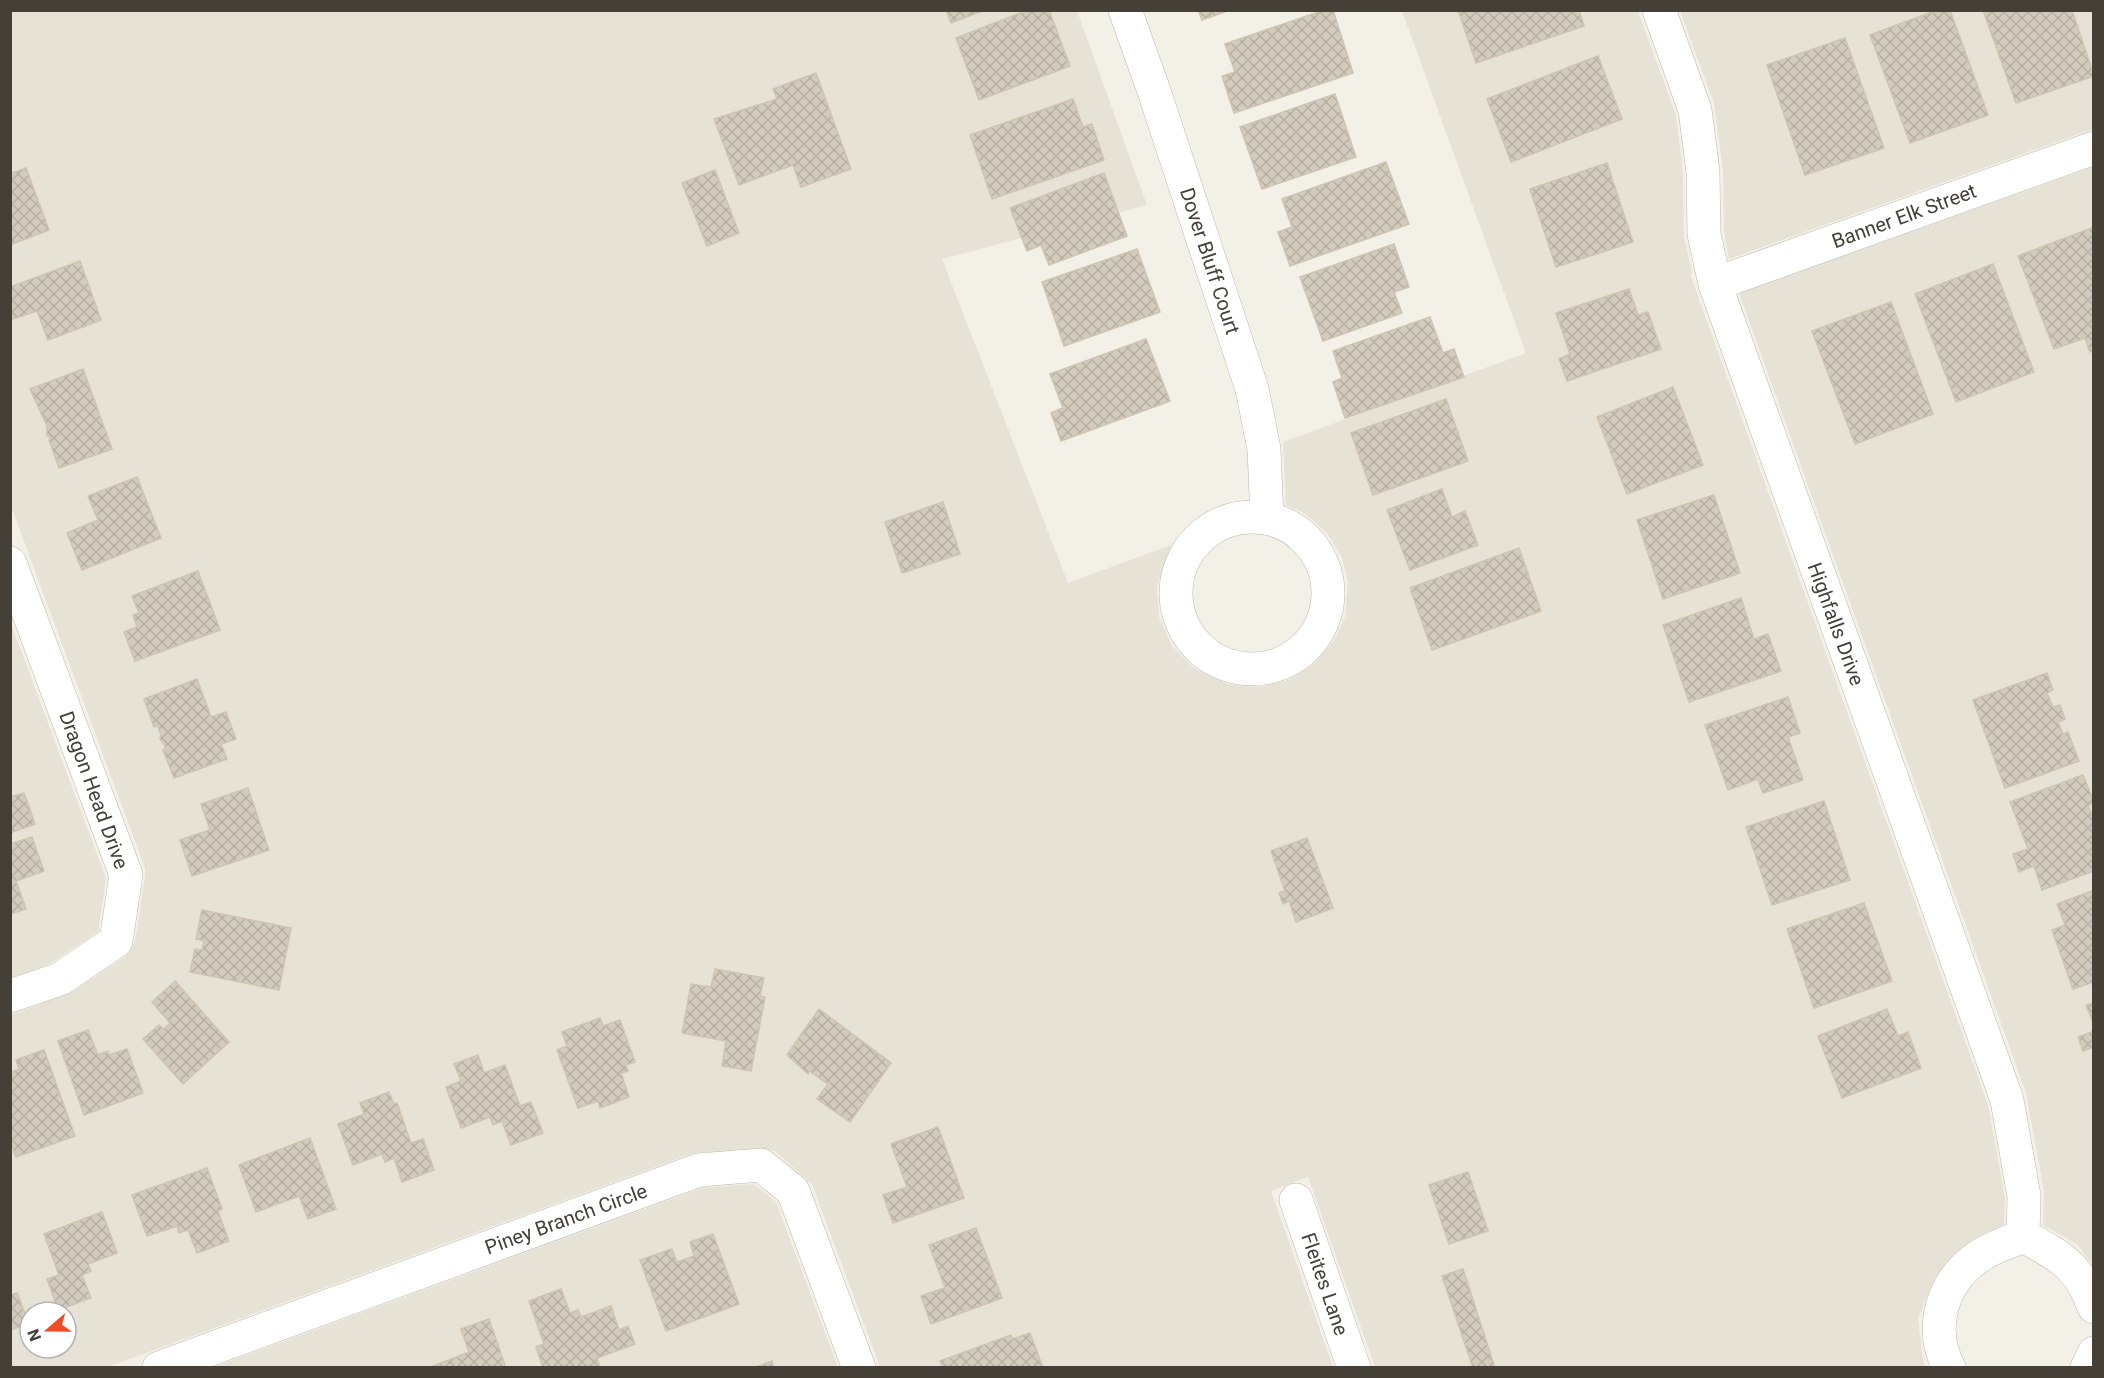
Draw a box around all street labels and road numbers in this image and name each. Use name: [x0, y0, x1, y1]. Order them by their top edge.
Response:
street label: Banner Elk Street: [1829, 179, 1979, 253]
street label: Dover Bluff Court: [1175, 185, 1245, 337]
street label: Highfalls Drive: [1803, 559, 1869, 689]
street label: Dragon Head Drive: [54, 708, 134, 872]
street label: Piney Branch Circle: [482, 1178, 650, 1260]
street label: Fleites Lane: [1296, 1229, 1354, 1339]

